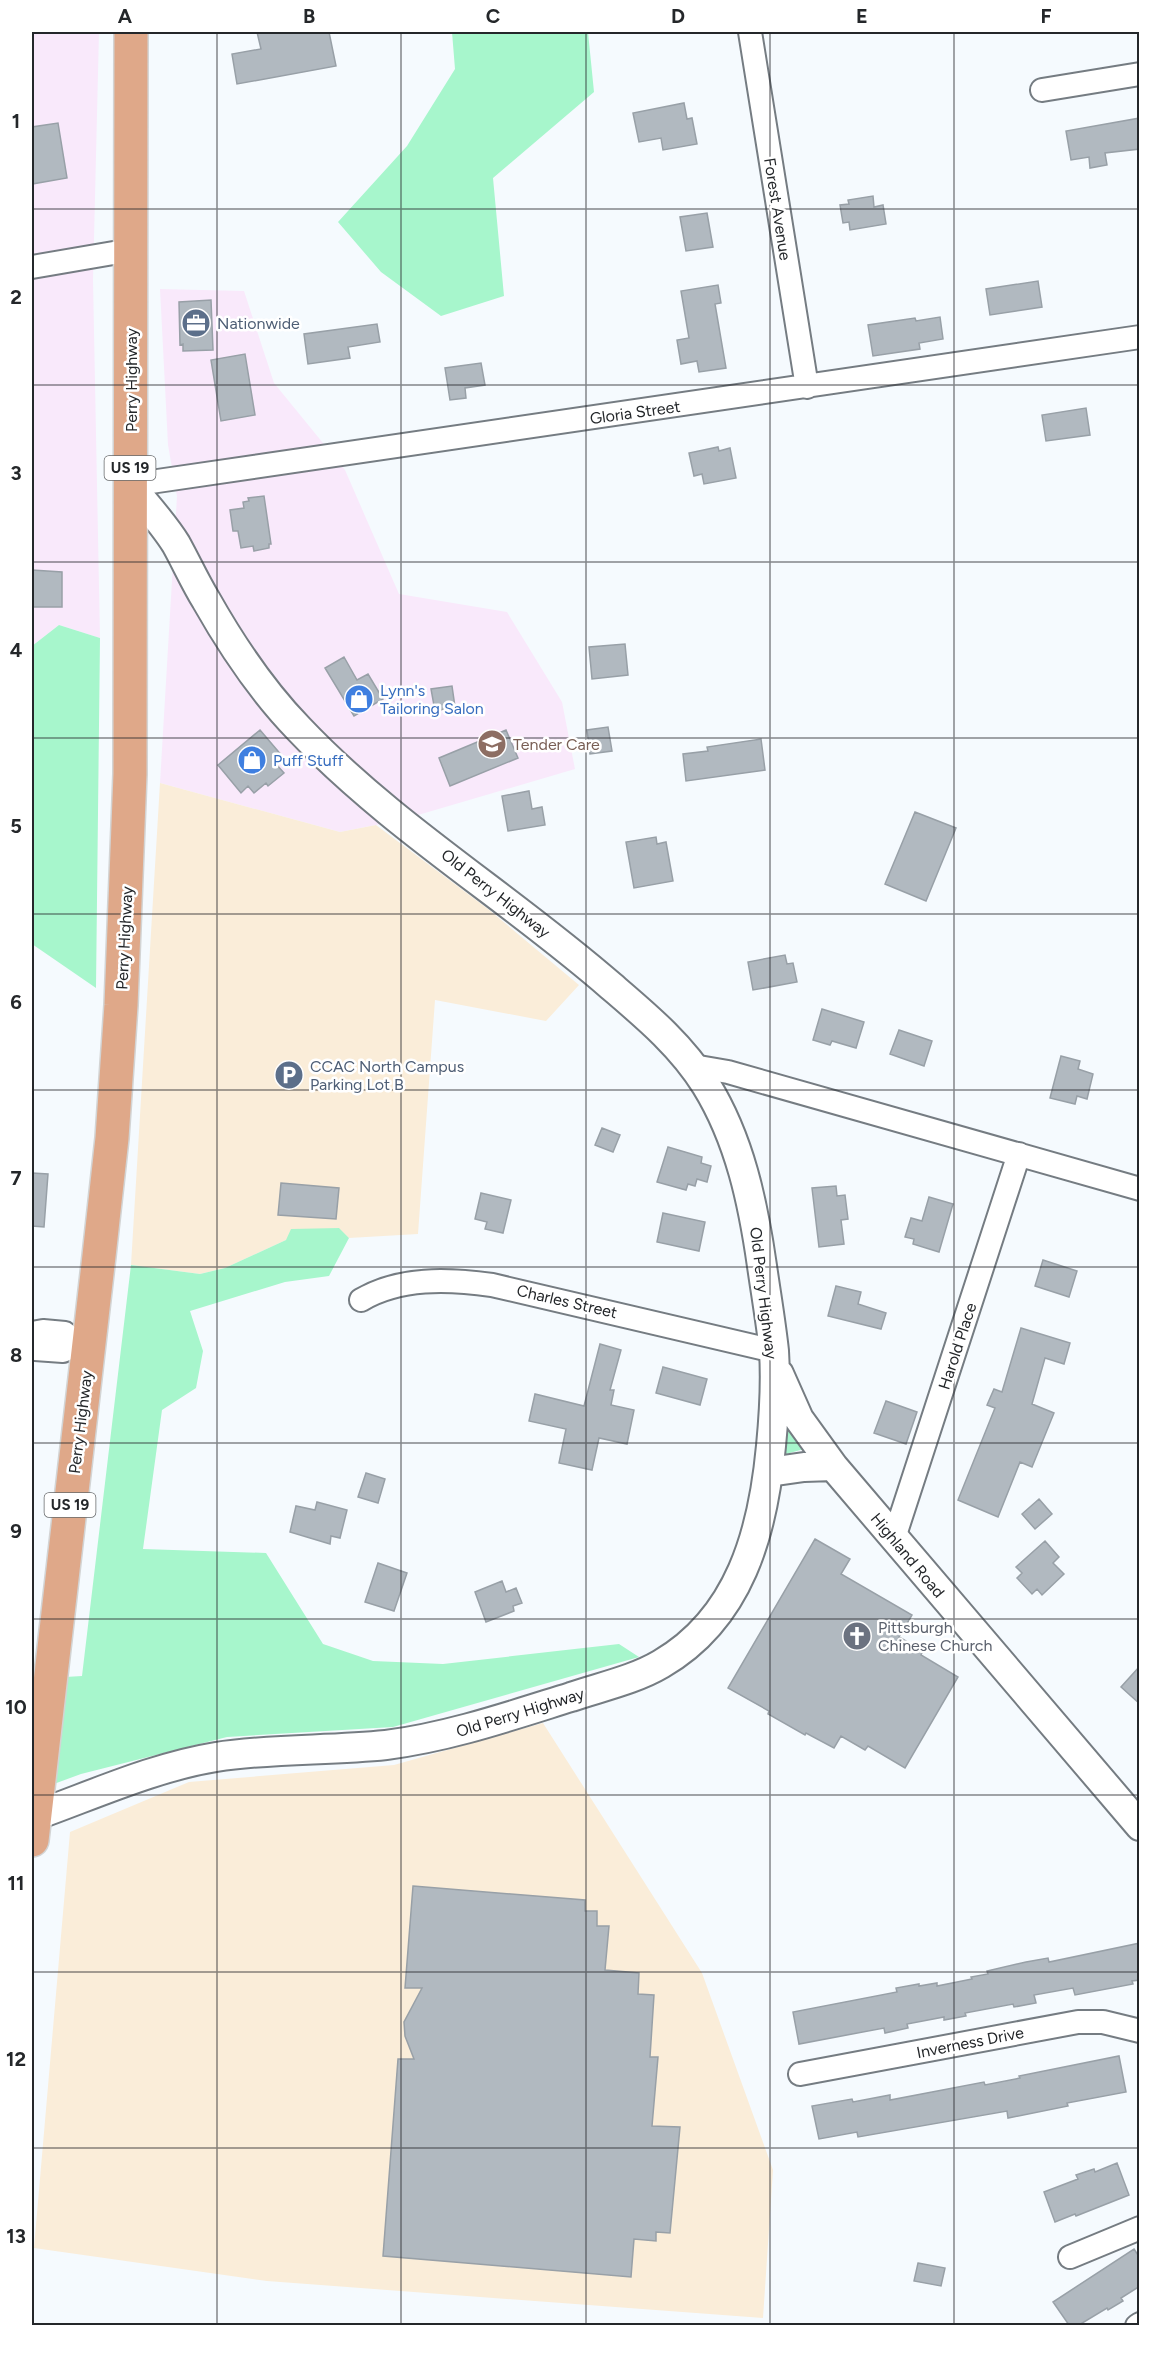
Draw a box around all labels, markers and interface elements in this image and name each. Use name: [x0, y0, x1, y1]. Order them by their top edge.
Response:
text: A: [118, 4, 133, 28]
text: B: [303, 4, 315, 28]
text: C: [486, 4, 500, 28]
text: D: [671, 4, 685, 28]
text: E: [856, 4, 868, 28]
text: F: [1040, 4, 1052, 28]
text: 1: [12, 109, 20, 133]
street label: Forest Avenue: [760, 156, 795, 262]
text: 2: [10, 285, 22, 309]
office icon: Nationwide: [180, 307, 212, 339]
place label: Nationwide: [217, 314, 300, 333]
street label: Perry Highway: [122, 328, 141, 432]
street label: Gloria Street: [589, 397, 681, 428]
road number: US 19: [104, 456, 156, 480]
text: 3: [10, 461, 22, 485]
text: 4: [10, 638, 23, 662]
place label: Lynn's Tailoring Salon: [380, 681, 484, 718]
shop icon: Lynn's Tailoring Salon: [343, 683, 375, 715]
school or university icon: Tender Care: [476, 728, 508, 760]
place label: Tender Care: [513, 735, 600, 754]
shop icon: Puff Stuff: [236, 744, 268, 776]
place label: Puff Stuff: [273, 751, 344, 770]
text: 5: [10, 814, 22, 838]
street label: Old Perry Highway: [437, 845, 554, 942]
street label: Perry Highway: [112, 885, 137, 990]
text: 6: [10, 990, 22, 1014]
place label: CCAC North Campus Parking Lot B: [310, 1057, 464, 1094]
parking icon: CCAC North Campus Parking Lot B: [273, 1059, 305, 1091]
text: 7: [10, 1166, 22, 1190]
street label: Old Perry Highway: [746, 1226, 781, 1361]
street label: Charles Street: [515, 1281, 619, 1322]
street label: Harold Place: [935, 1300, 981, 1392]
text: 8: [10, 1343, 22, 1367]
street label: Perry Highway: [65, 1369, 96, 1475]
road number: US 19: [44, 1493, 96, 1517]
street label: Highland Road: [867, 1509, 949, 1602]
text: 9: [10, 1519, 22, 1543]
place label: Pittsburgh Chinese Church: [878, 1618, 992, 1655]
church icon: Pittsburgh Chinese Church: [841, 1620, 873, 1652]
street label: Old Perry Highway: [454, 1684, 587, 1741]
text: 10: [5, 1695, 27, 1719]
text: 11: [8, 1871, 24, 1895]
street label: Inverness Drive: [915, 2023, 1026, 2062]
text: 12: [6, 2047, 26, 2071]
text: 13: [6, 2224, 26, 2248]

